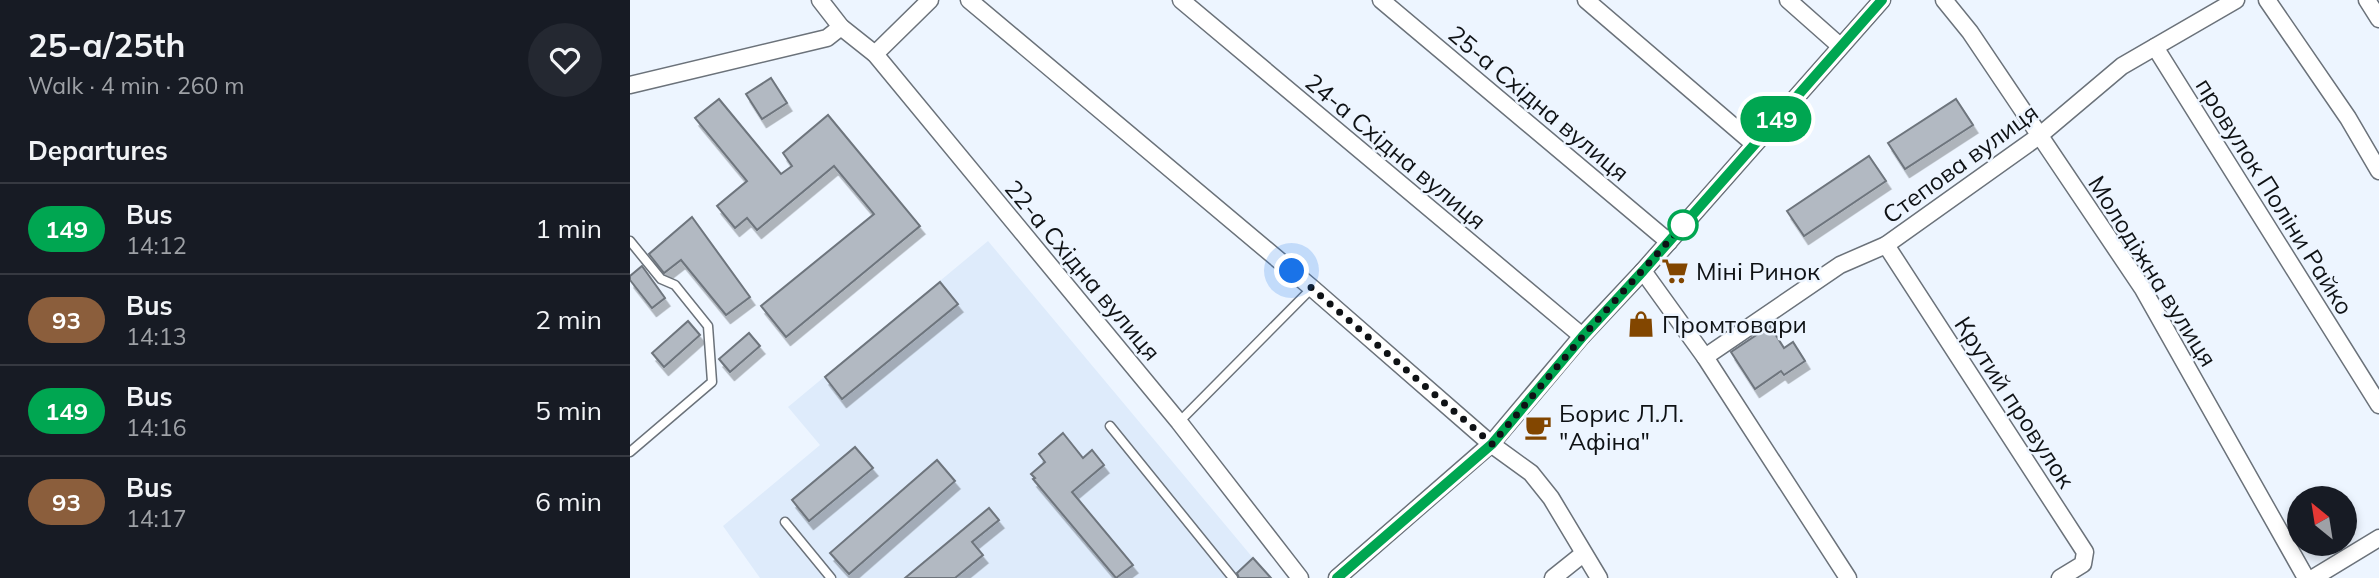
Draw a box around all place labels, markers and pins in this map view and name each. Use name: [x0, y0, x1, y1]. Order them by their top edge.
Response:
unlabelled marker: [1668, 210, 1698, 240]
supermarket icon: Міні Ринок: [1660, 256, 1690, 286]
place label: Міні Ринок: [1696, 256, 1820, 286]
shop icon: Промтовари: [1626, 309, 1656, 339]
place label: Промтовари: [1662, 309, 1807, 339]
place label: Борис Л.Л. "Афіна": [1559, 398, 1684, 456]
cafe icon: Борис Л.Л. "Афіна": [1523, 412, 1553, 442]

